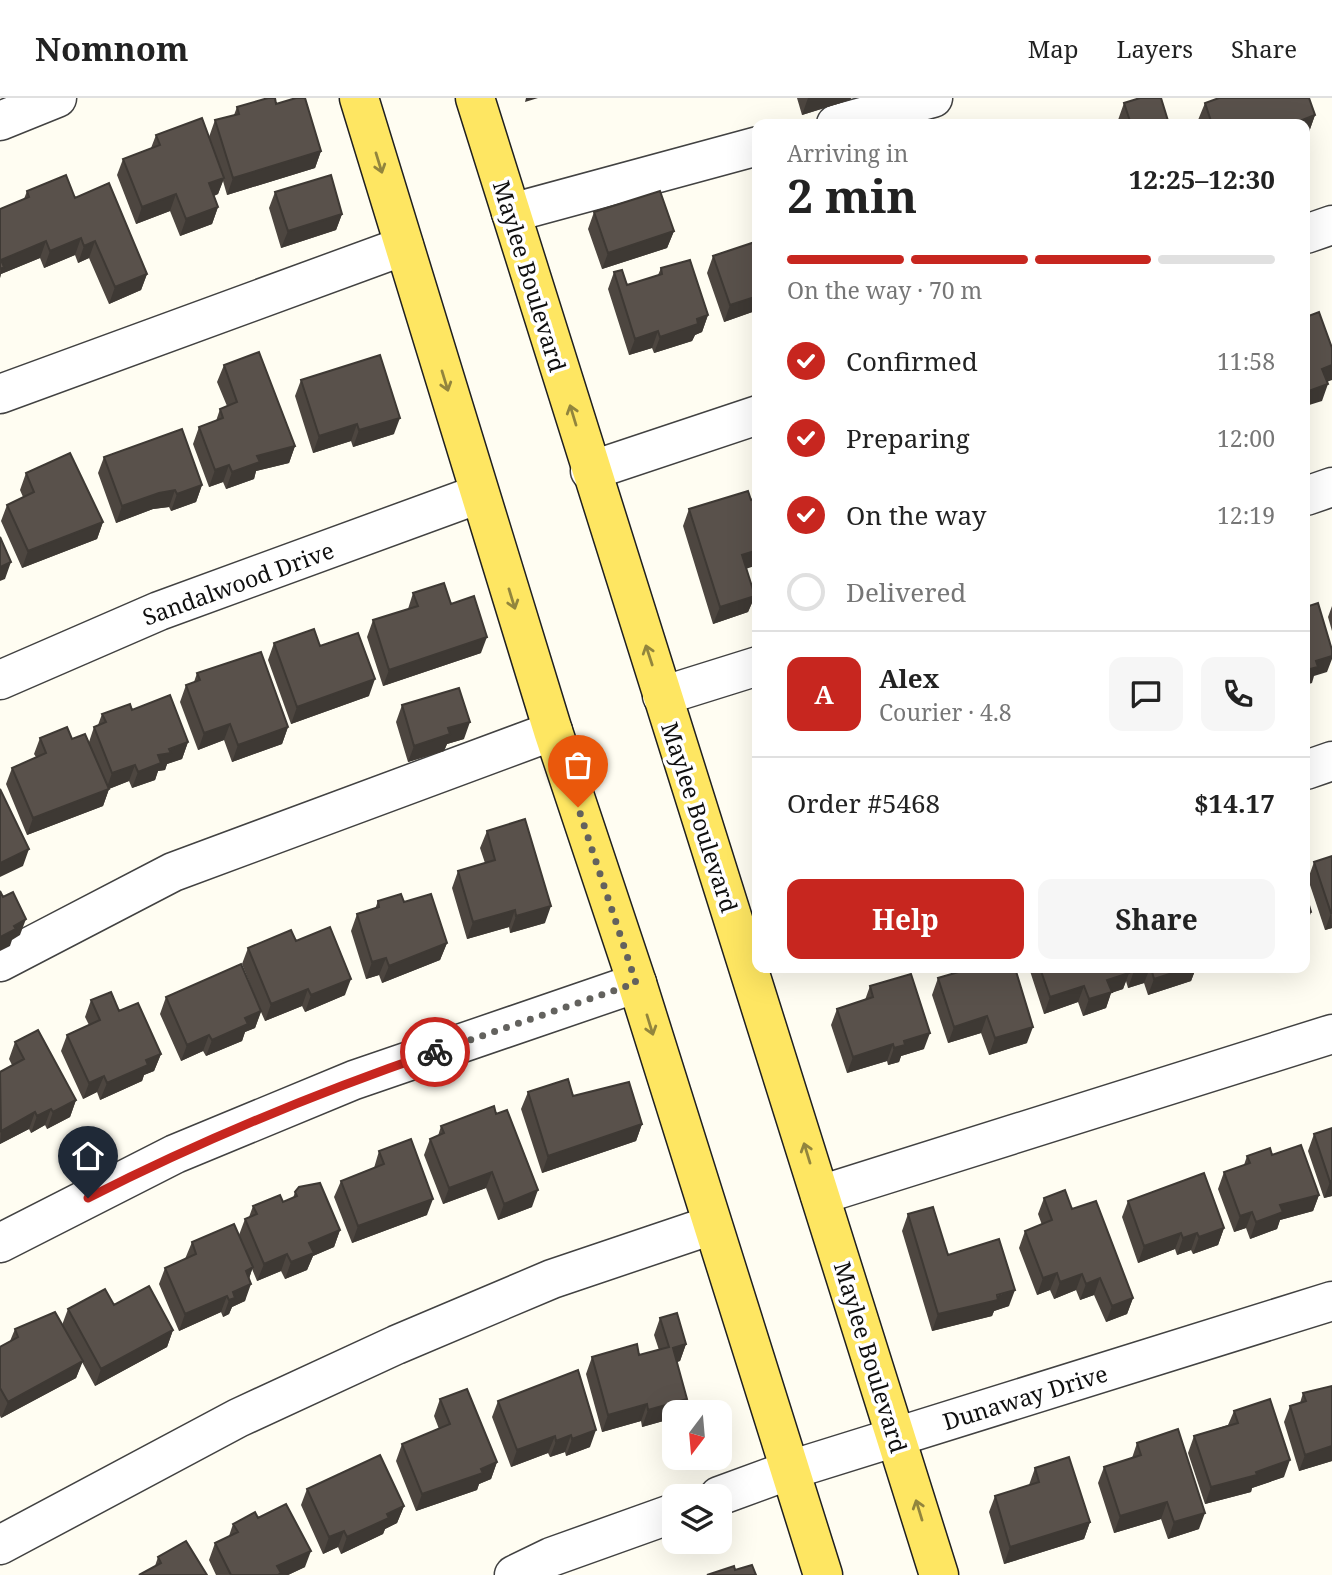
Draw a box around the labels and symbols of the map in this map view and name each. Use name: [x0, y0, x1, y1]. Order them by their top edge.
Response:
one-way arrow: [374, 152, 387, 174]
street label: Maylee Boulevard: [486, 176, 574, 376]
one-way arrow: [439, 370, 452, 392]
one-way arrow: [565, 404, 578, 426]
street label: Sandalwood Drive: [138, 534, 338, 632]
one-way arrow: [506, 587, 519, 609]
one-way arrow: [642, 645, 654, 667]
street label: Maylee Boulevard: [654, 718, 746, 916]
pin: [548, 735, 608, 807]
one-way arrow: [644, 1014, 657, 1036]
courier: [400, 1017, 470, 1087]
pin: [58, 1126, 118, 1198]
one-way arrow: [799, 1142, 812, 1164]
street label: Maylee Boulevard: [827, 1257, 915, 1457]
street label: Dunaway Drive: [939, 1357, 1111, 1437]
north arrow: [662, 1400, 732, 1470]
one-way arrow: [911, 1499, 924, 1521]

